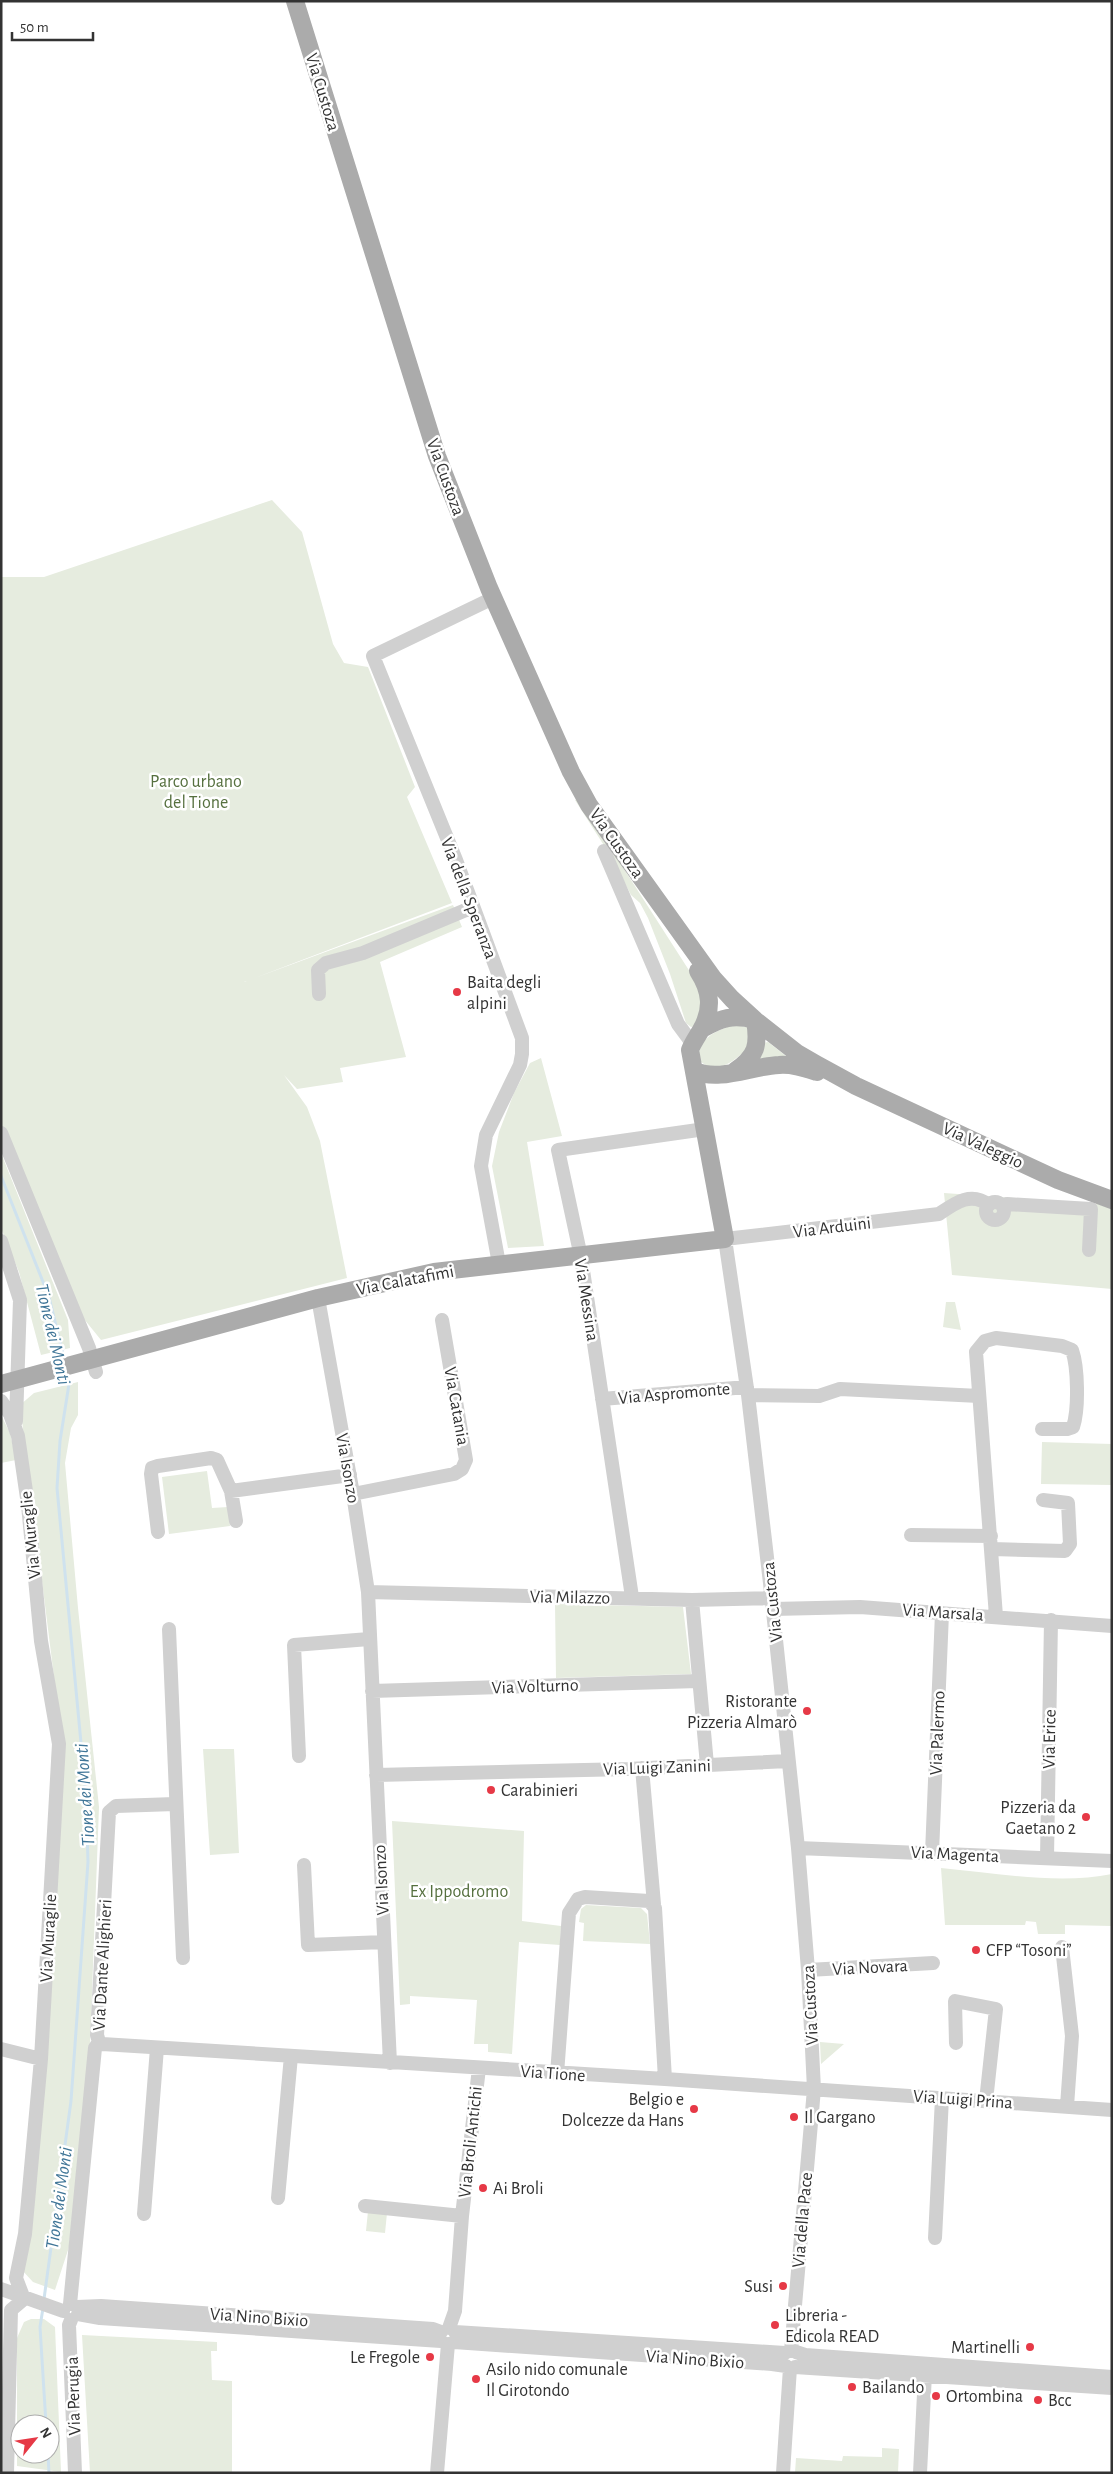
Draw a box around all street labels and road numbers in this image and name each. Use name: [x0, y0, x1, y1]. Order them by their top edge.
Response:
street label: Via Custoza: [302, 51, 342, 133]
street label: Via Custoza: [423, 436, 467, 518]
street label: Via Custoza: [586, 805, 647, 882]
street label: Via della Speranza: [437, 835, 499, 961]
street label: Via Valeggio: [940, 1119, 1026, 1172]
street label: Via Arduini: [792, 1214, 872, 1242]
street label: Via Messina: [571, 1258, 601, 1343]
street label: Via Calatafimi: [355, 1263, 455, 1299]
street label: Via Catania: [440, 1366, 472, 1447]
street label: Via Aspromonte: [617, 1380, 731, 1408]
street label: Via Isonzo: [332, 1432, 362, 1505]
street label: Via Muraglie: [17, 1490, 45, 1580]
street label: Via Custoza: [760, 1561, 786, 1643]
street label: Via Milazzo: [530, 1588, 611, 1608]
street label: Via Marsala: [902, 1601, 984, 1625]
street label: Via Volturno: [491, 1676, 579, 1698]
street label: Via Palermo: [928, 1690, 948, 1776]
street label: Via Erice: [1040, 1709, 1060, 1769]
street label: Via Luigi Zanini: [603, 1757, 711, 1779]
street label: Via Isonzo: [371, 1844, 393, 1916]
street label: Via Magenta: [910, 1844, 1000, 1866]
street label: Via Muraglie: [38, 1893, 60, 1983]
street label: Via Dante Alighieri: [91, 1899, 115, 2031]
street label: Via Novara: [832, 1957, 908, 1979]
street label: Via Custoza: [800, 1964, 822, 2046]
street label: Via Tione: [520, 2063, 586, 2085]
street label: Via Broli Antichi: [456, 2085, 486, 2199]
street label: Via Luigi Prina: [913, 2088, 1013, 2112]
street label: Via della Pace: [790, 2171, 816, 2269]
street label: Via Nino Bixio: [209, 2306, 309, 2330]
street label: Via Nino Bixio: [645, 2348, 745, 2372]
street label: Via Perugia: [64, 2356, 84, 2436]

